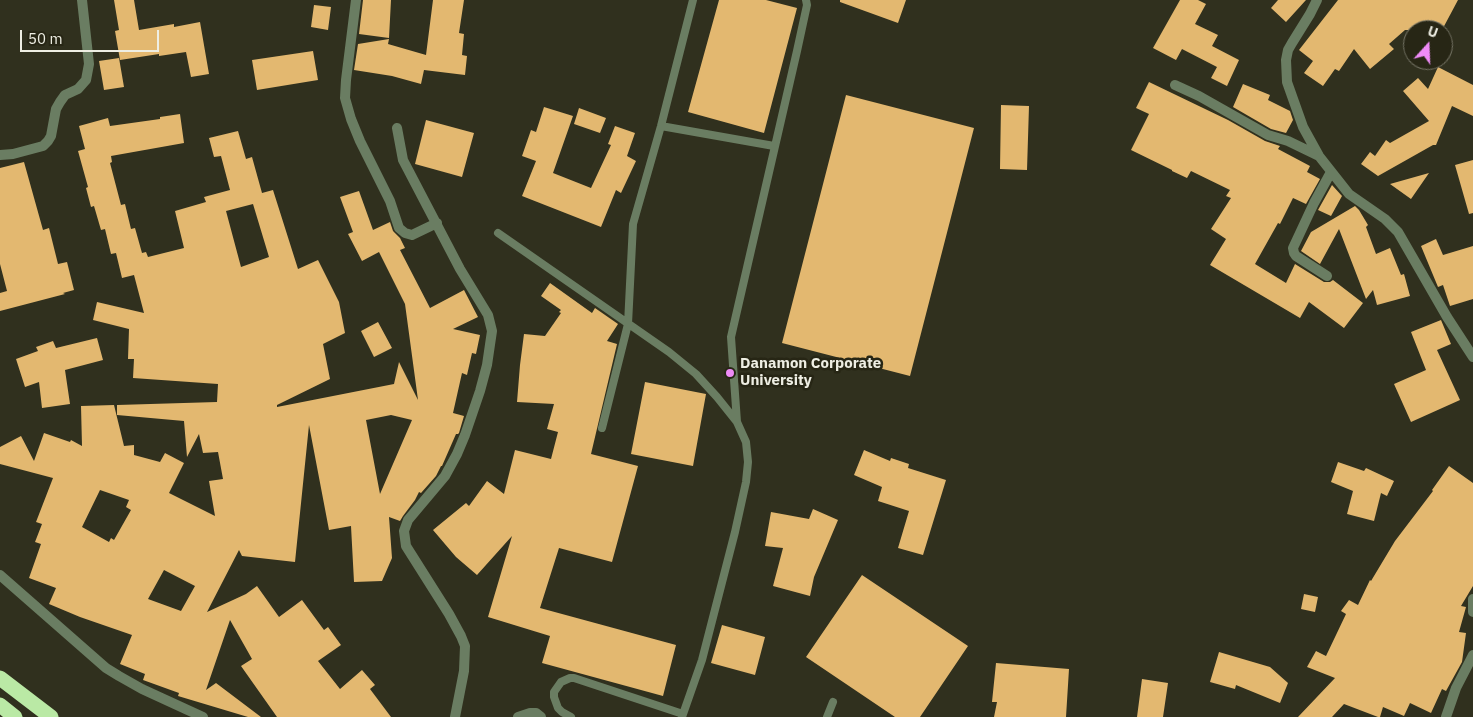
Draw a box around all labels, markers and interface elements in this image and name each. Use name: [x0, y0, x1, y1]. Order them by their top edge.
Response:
scale bar: [22, 20, 161, 52]
north arrow: [1403, 20, 1453, 70]
text: U: [1425, 22, 1440, 42]
text: 50 m: [28, 29, 63, 48]
place label: Danamon Corporate University: [740, 355, 881, 390]
marker: Danamon Corporate University: [724, 367, 736, 379]

